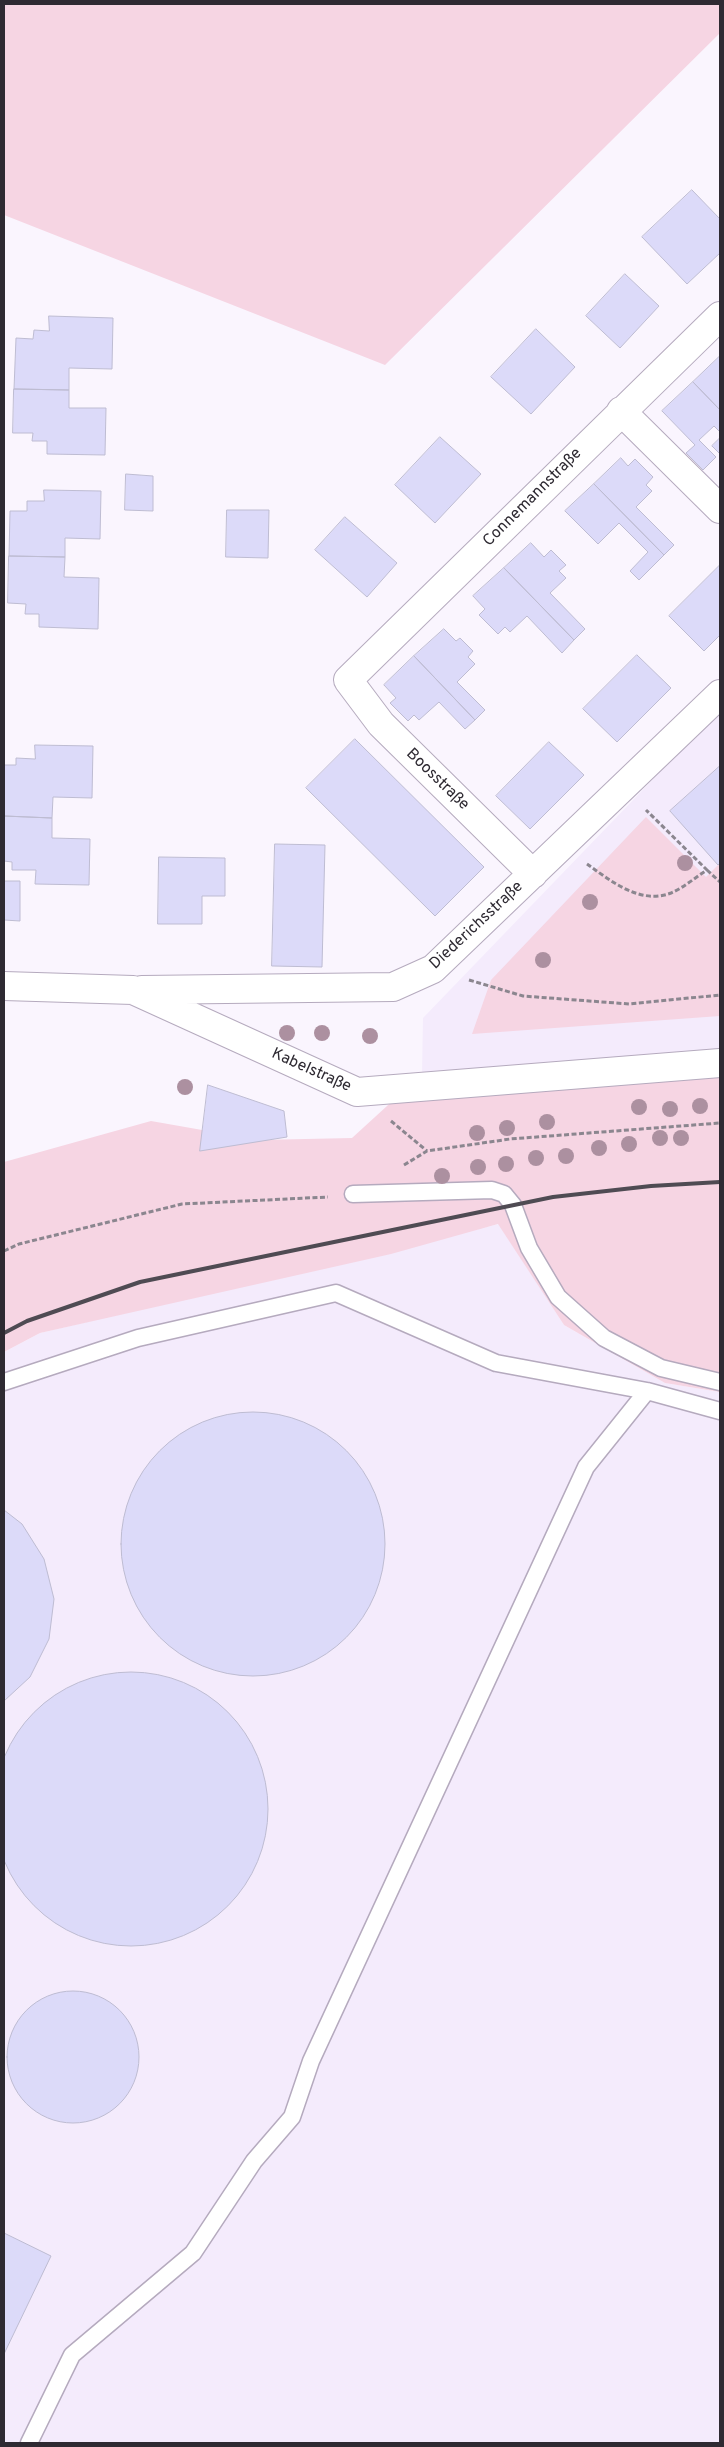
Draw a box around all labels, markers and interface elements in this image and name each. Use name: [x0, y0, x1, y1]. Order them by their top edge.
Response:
street label: Connemannstraße: [480, 445, 586, 551]
street label: Boosstraße: [401, 745, 473, 815]
street label: Diederichsstraße: [426, 878, 528, 974]
street label: Kabelstraße: [268, 1045, 354, 1097]

